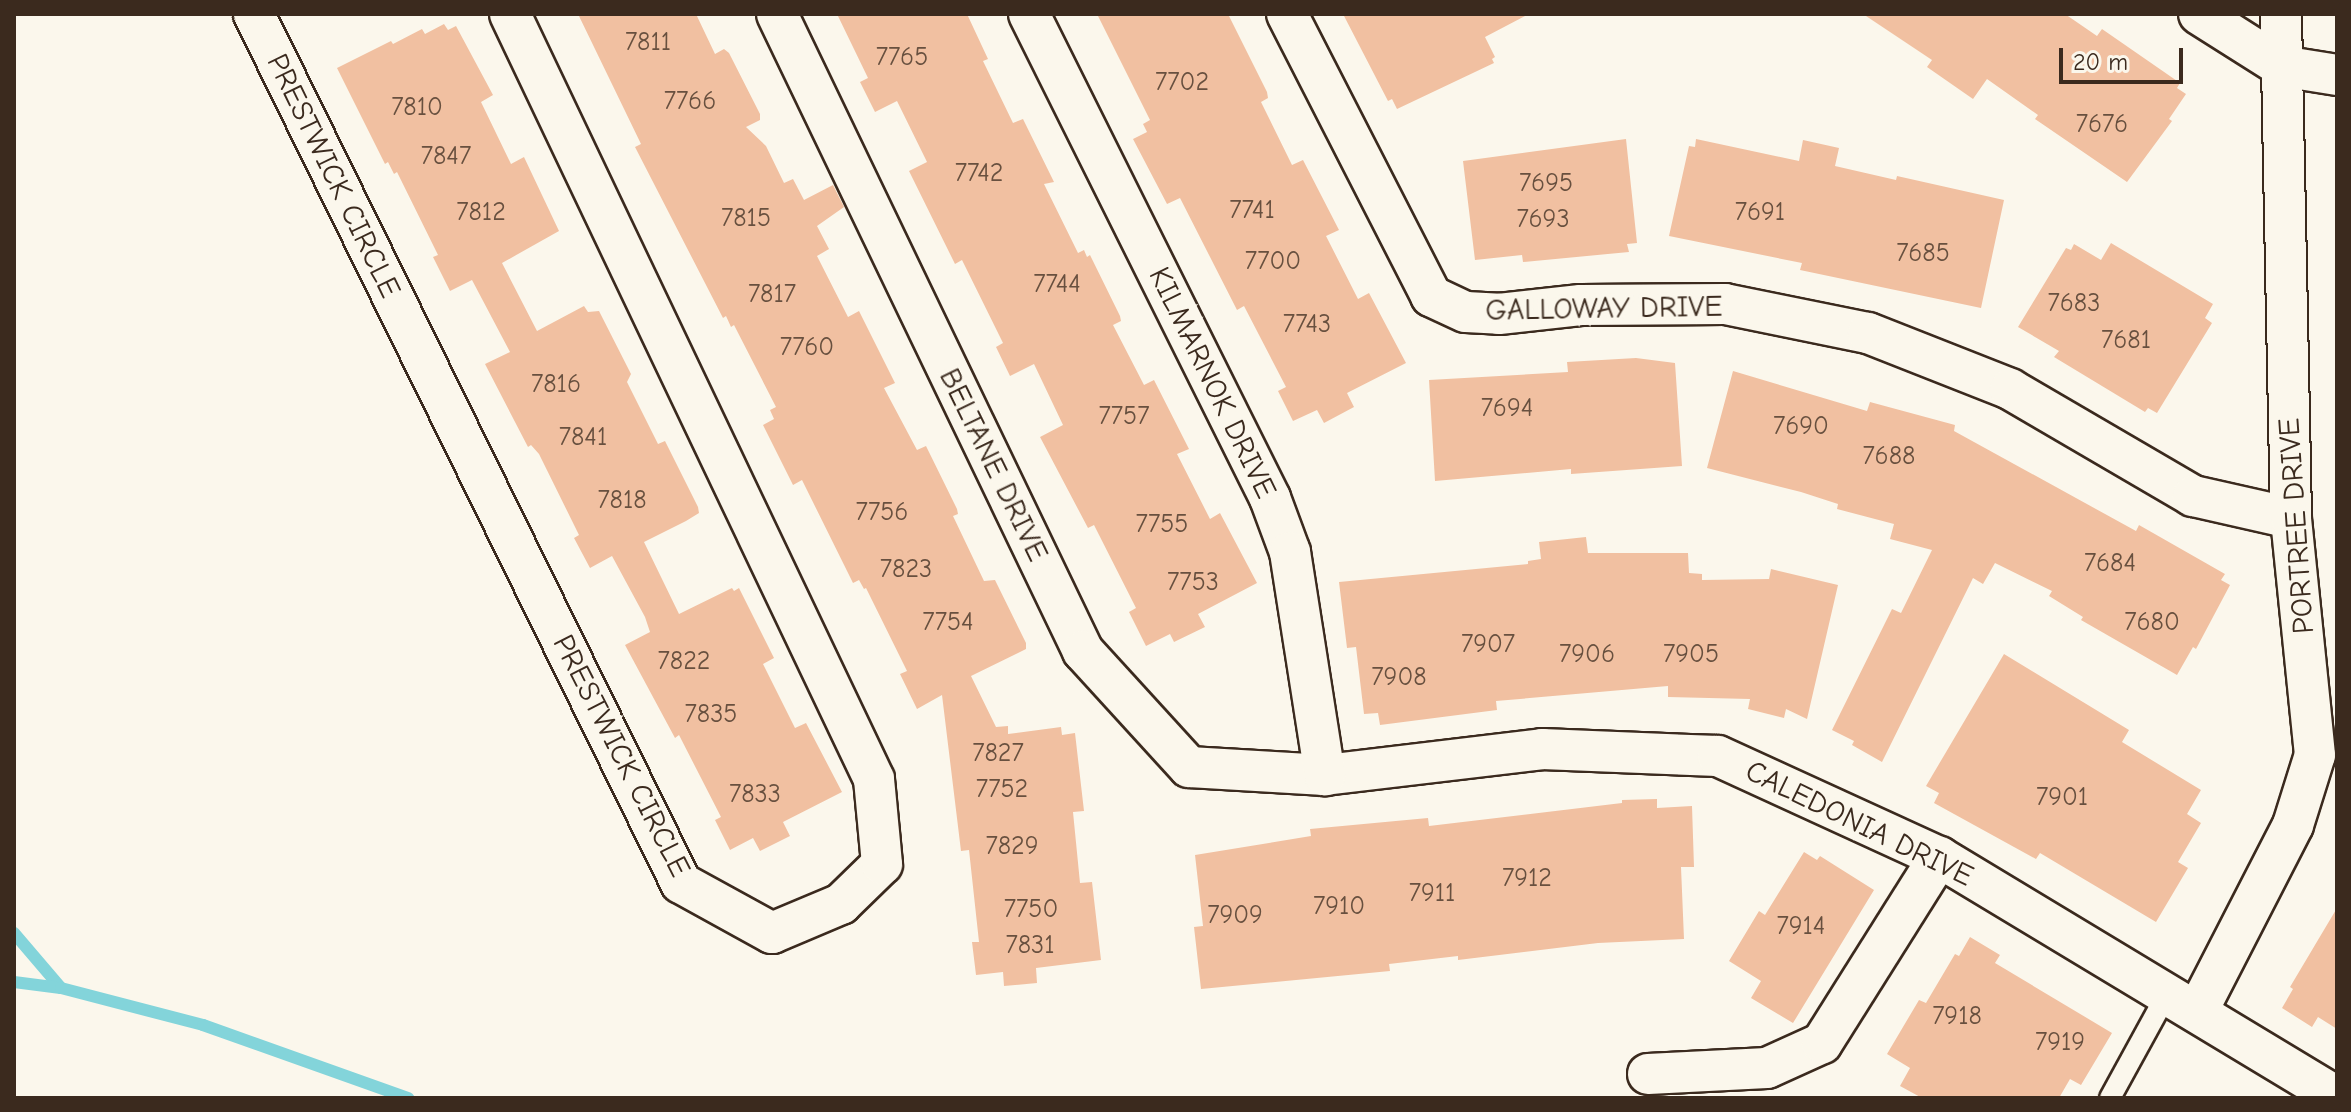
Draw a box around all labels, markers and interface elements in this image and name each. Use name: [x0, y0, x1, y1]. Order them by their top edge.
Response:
house number: 7811: [625, 27, 671, 59]
scale bar: [2063, 32, 2187, 82]
house number: 7765: [876, 42, 928, 74]
street label: PRESTWICK CIRCLE: [258, 48, 408, 304]
text: 20 m: [2073, 48, 2128, 76]
house number: 7702: [1155, 67, 1209, 99]
house number: 7766: [664, 86, 716, 118]
house number: 7810: [391, 92, 443, 124]
house number: 7676: [2076, 109, 2128, 141]
house number: 7847: [421, 141, 471, 173]
house number: 7742: [955, 158, 1003, 190]
house number: 7695: [1519, 168, 1573, 200]
house number: 7741: [1229, 195, 1275, 227]
house number: 7812: [456, 197, 506, 229]
house number: 7691: [1735, 197, 1785, 229]
house number: 7815: [721, 203, 771, 235]
house number: 7693: [1516, 204, 1570, 236]
house number: 7685: [1896, 238, 1950, 270]
house number: 7700: [1245, 246, 1301, 278]
street label: KILMARNOK DRIVE: [1140, 262, 1284, 504]
house number: 7744: [1033, 269, 1081, 301]
house number: 7817: [748, 279, 796, 311]
house number: 7683: [2048, 288, 2100, 320]
street label: GALLOWAY DRIVE: [1485, 289, 1723, 329]
house number: 7743: [1283, 309, 1331, 341]
house number: 7681: [2101, 325, 2151, 357]
house number: 7760: [780, 332, 834, 364]
street label: BELTANE DRIVE: [931, 363, 1055, 567]
house number: 7816: [531, 369, 581, 401]
house number: 7694: [1481, 393, 1533, 425]
house number: 7757: [1099, 401, 1149, 433]
house number: 7690: [1773, 411, 1829, 443]
street label: PORTREE DRIVE: [2271, 417, 2323, 635]
house number: 7841: [559, 422, 607, 454]
house number: 7688: [1863, 441, 1915, 473]
house number: 7818: [597, 485, 647, 517]
house number: 7756: [856, 497, 908, 529]
house number: 7755: [1136, 509, 1188, 541]
house number: 7684: [2084, 548, 2136, 580]
house number: 7823: [880, 554, 932, 586]
house number: 7753: [1167, 567, 1219, 599]
house number: 7754: [922, 607, 974, 639]
house number: 7680: [2124, 607, 2180, 639]
street label: PRESTWICK CIRCLE: [544, 629, 698, 883]
house number: 7907: [1461, 629, 1515, 661]
house number: 7906: [1559, 639, 1615, 671]
house number: 7905: [1663, 639, 1719, 671]
house number: 7822: [658, 646, 710, 678]
house number: 7908: [1371, 662, 1427, 694]
house number: 7835: [685, 699, 737, 731]
house number: 7827: [972, 738, 1024, 770]
street label: CALEDONIA DRIVE: [1739, 753, 1979, 895]
house number: 7752: [976, 774, 1028, 806]
house number: 7833: [729, 779, 781, 811]
house number: 7901: [2036, 782, 2088, 814]
house number: 7829: [986, 831, 1038, 863]
house number: 7912: [1502, 863, 1552, 895]
house number: 7911: [1409, 878, 1455, 910]
house number: 7910: [1313, 891, 1365, 923]
house number: 7750: [1004, 894, 1058, 926]
house number: 7909: [1207, 900, 1263, 932]
house number: 7914: [1777, 911, 1825, 943]
house number: 7831: [1005, 930, 1055, 962]
house number: 7918: [1932, 1001, 1982, 1033]
house number: 7919: [2035, 1027, 2085, 1059]

